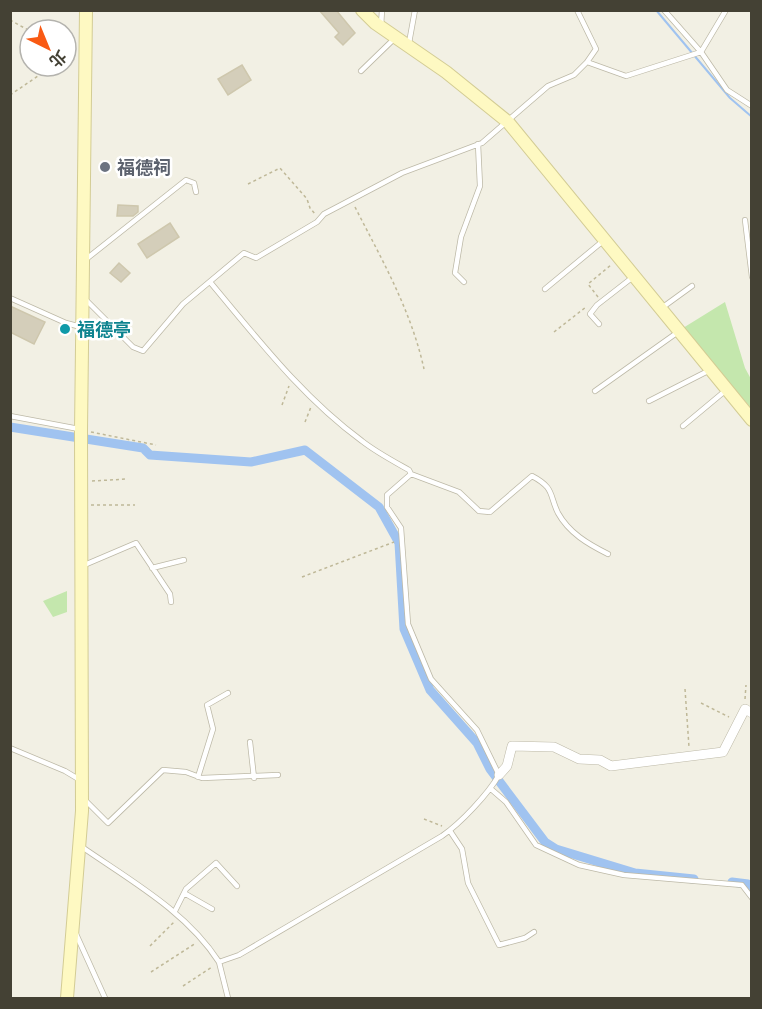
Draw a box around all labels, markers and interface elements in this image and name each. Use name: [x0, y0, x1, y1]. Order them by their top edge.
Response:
north arrow: [18, 18, 78, 78]
text: 北: [46, 47, 71, 72]
place label: 福德祠: [117, 156, 171, 178]
marker: 福德祠: [98, 160, 112, 174]
place label: 福德亭: [77, 318, 131, 340]
marker: 福德亭: [58, 322, 72, 336]

